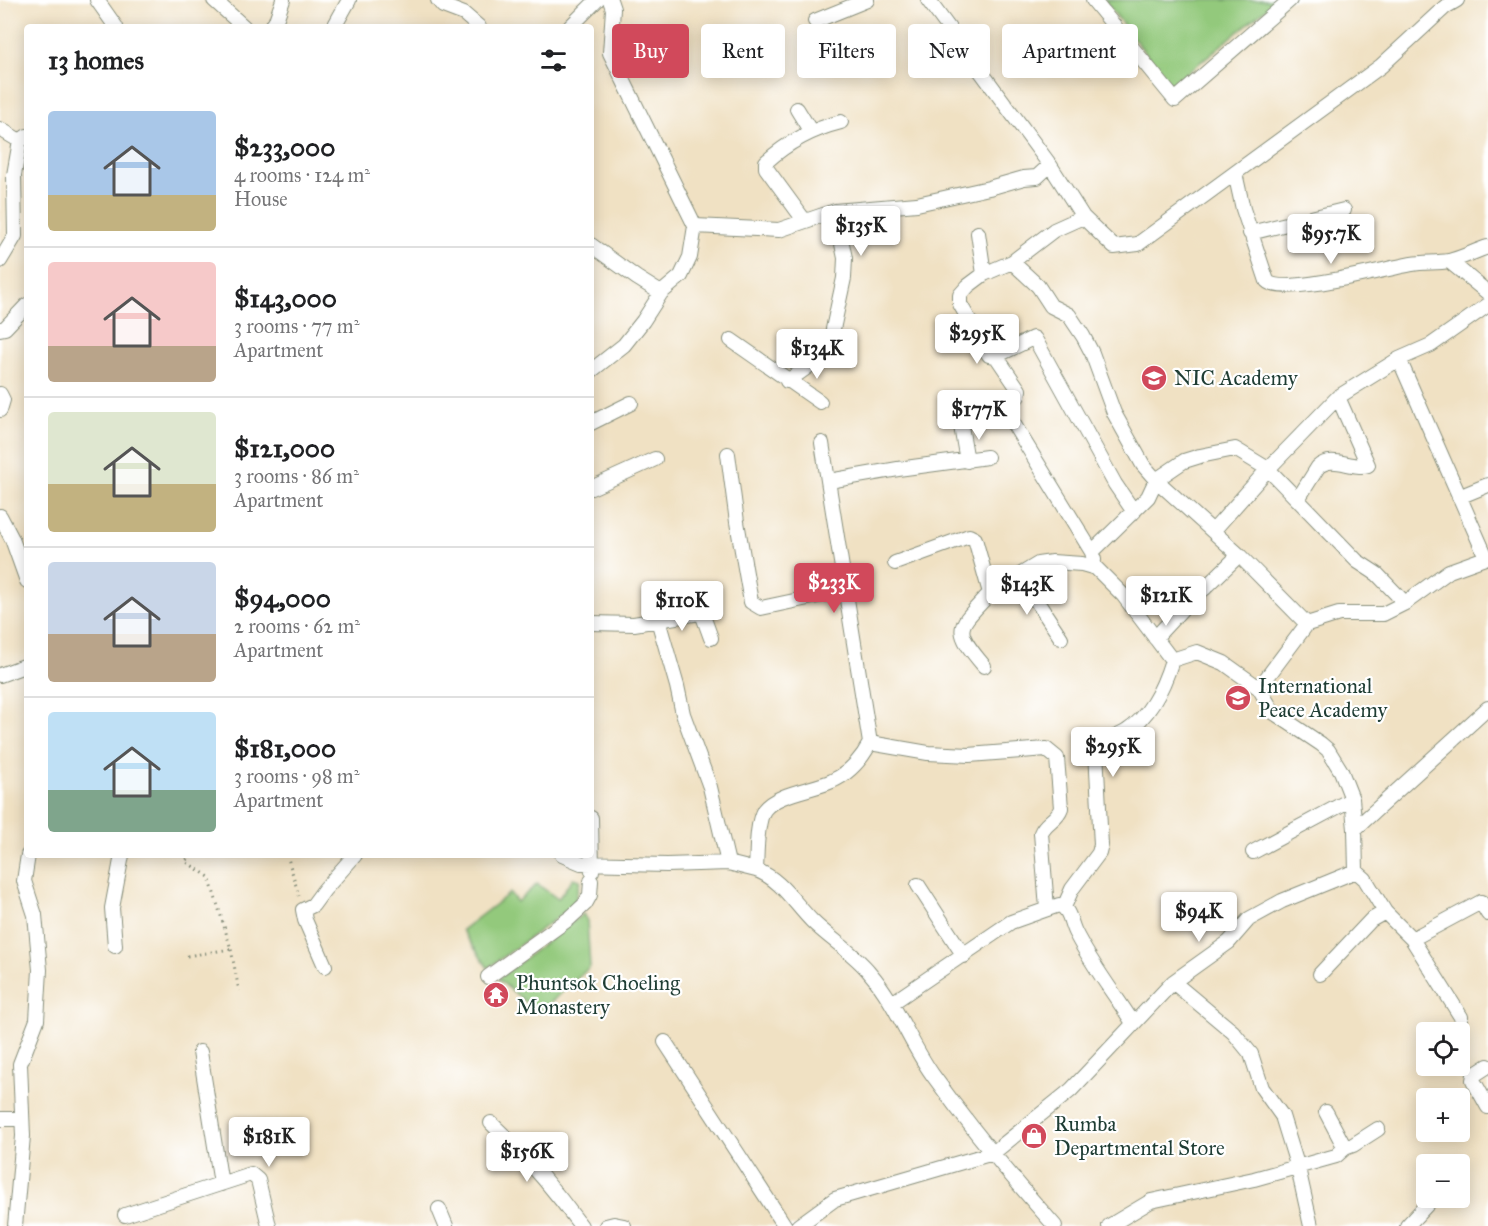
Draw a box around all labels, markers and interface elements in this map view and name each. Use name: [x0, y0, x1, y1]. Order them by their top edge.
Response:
chip: Buy: [612, 24, 689, 78]
chip: Rent: [701, 24, 785, 78]
chip: Filters: [797, 24, 896, 78]
chip: New: [908, 24, 990, 78]
chip: Apartment: [1002, 24, 1138, 78]
text: 13 homes: [48, 44, 144, 76]
icon: filters: [537, 44, 570, 77]
text: $233,000: [234, 131, 335, 163]
icon: home: [96, 135, 168, 207]
text: 4 rooms · 124 m²: [234, 163, 370, 187]
text: House: [234, 187, 288, 211]
pin: $135K: [819, 206, 903, 257]
text: $135K: [835, 213, 887, 237]
pin: $95.7K: [1282, 214, 1380, 265]
text: $95.7K: [1301, 221, 1361, 245]
text: $143,000: [234, 282, 337, 314]
icon: home: [96, 286, 168, 358]
text: 3 rooms · 77 m²: [234, 314, 359, 338]
pin: $295K: [935, 314, 1019, 365]
text: $295K: [949, 321, 1005, 345]
pin: $134K: [775, 329, 859, 380]
text: $134K: [790, 336, 844, 360]
text: Apartment: [234, 338, 323, 362]
school or university icon: NIC Academy: [1139, 363, 1169, 393]
place label: NIC Academy: [1174, 365, 1299, 391]
pin: $177K: [937, 390, 1021, 441]
text: $177K: [951, 397, 1007, 421]
text: $121,000: [234, 432, 335, 464]
icon: home: [96, 436, 168, 508]
text: 3 rooms · 86 m²: [234, 464, 359, 488]
text: Apartment: [234, 488, 323, 512]
pin: $233K: [792, 563, 876, 614]
pin: $143K: [985, 565, 1069, 616]
text: $233K: [808, 570, 860, 594]
text: $143K: [1000, 572, 1054, 596]
pin: $121K: [1124, 576, 1208, 627]
pin: $110K: [640, 581, 724, 632]
text: $94,000: [234, 582, 331, 614]
text: $121K: [1140, 583, 1192, 607]
icon: home: [96, 586, 168, 658]
text: $110K: [655, 588, 709, 612]
text: 2 rooms · 62 m²: [234, 614, 360, 638]
text: Apartment: [234, 638, 323, 662]
place label: International Peace Academy: [1258, 673, 1389, 723]
school or university icon: International Peace Academy: [1223, 683, 1253, 713]
pin: $295K: [1071, 727, 1155, 778]
text: $181,000: [234, 732, 336, 764]
text: $295K: [1085, 734, 1141, 758]
icon: home: [96, 736, 168, 808]
text: 3 rooms · 98 m²: [234, 764, 359, 788]
text: Apartment: [234, 788, 323, 812]
pin: $94K: [1163, 892, 1235, 943]
text: $94K: [1175, 899, 1223, 923]
place label: Phuntsok Choeling Monastery: [516, 970, 680, 1020]
temple icon: Phuntsok Choeling Monastery: [481, 980, 511, 1010]
map controls: [1416, 1022, 1470, 1208]
button: locate: [1416, 1022, 1470, 1076]
button: +: [1416, 1088, 1470, 1142]
place label: Rumba Departmental Store: [1054, 1111, 1225, 1161]
pin: $181K: [227, 1117, 311, 1168]
shop icon: Rumba Departmental Store: [1019, 1121, 1049, 1151]
text: $181K: [243, 1124, 295, 1148]
pin: $156K: [485, 1132, 569, 1183]
text: $156K: [500, 1139, 554, 1163]
button: −: [1416, 1154, 1470, 1208]

